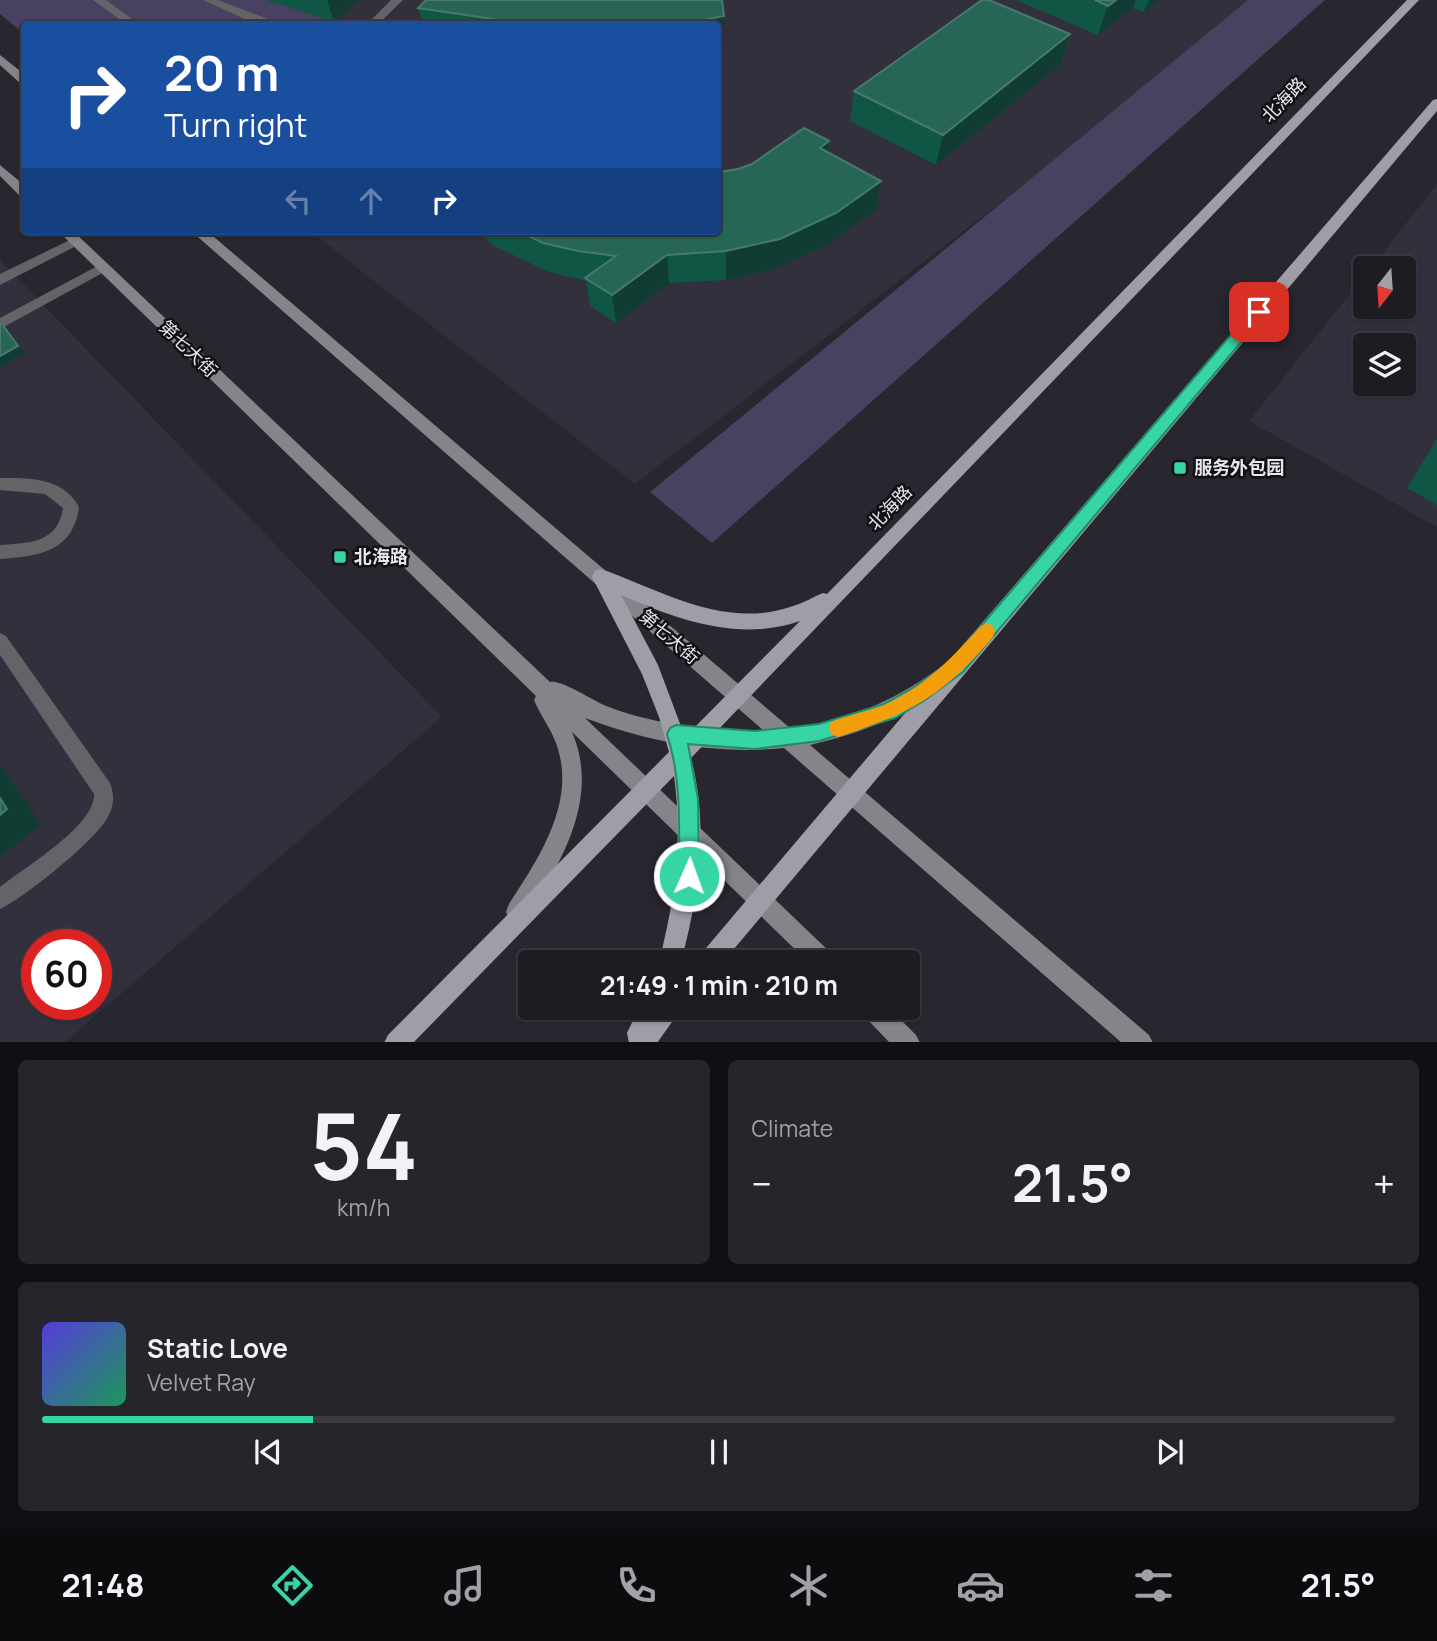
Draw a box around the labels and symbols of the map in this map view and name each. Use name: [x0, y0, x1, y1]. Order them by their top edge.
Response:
street label: 北海路: [1256, 72, 1311, 127]
north arrow: [1353, 256, 1416, 318]
pin: [1229, 282, 1289, 342]
street label: 第七大街: [154, 315, 223, 382]
place label: 服务外包园: [1194, 455, 1284, 479]
marker: 服务外包园: [1172, 460, 1188, 476]
street label: 北海路: [862, 480, 917, 535]
place label: 北海路: [354, 544, 408, 568]
marker: 北海路: [332, 549, 348, 565]
street label: 第七大街: [635, 604, 705, 669]
position arrow: [652, 839, 726, 913]
speed limit sign: 60: [21, 929, 112, 1020]

